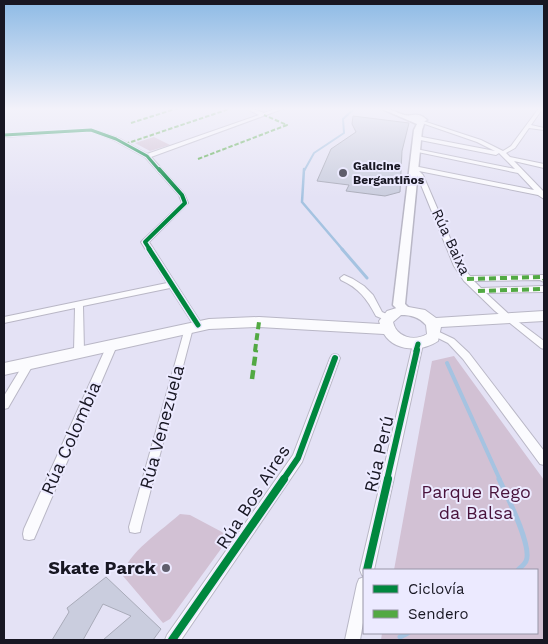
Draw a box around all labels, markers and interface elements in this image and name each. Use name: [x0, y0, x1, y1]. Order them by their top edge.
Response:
place label: Galicine Bergantiños: [353, 159, 425, 187]
marker: Galicine Bergantiños: [337, 167, 349, 179]
street label: Rúa Baixa: [428, 206, 474, 278]
street label: Rúa Venezuela: [135, 362, 188, 491]
street label: Rúa Colombia: [36, 378, 105, 498]
street label: Rúa Perú: [359, 413, 398, 494]
street label: Rúa Bos Aires: [211, 441, 294, 553]
park label: Parque Rego da Balsa: [421, 481, 531, 523]
place label: Skate Parck: [48, 557, 157, 578]
marker: Skate Parck: [160, 562, 172, 574]
legend: [363, 569, 538, 634]
text: Ciclovía: [408, 580, 465, 598]
text: Sendero: [408, 605, 469, 623]

